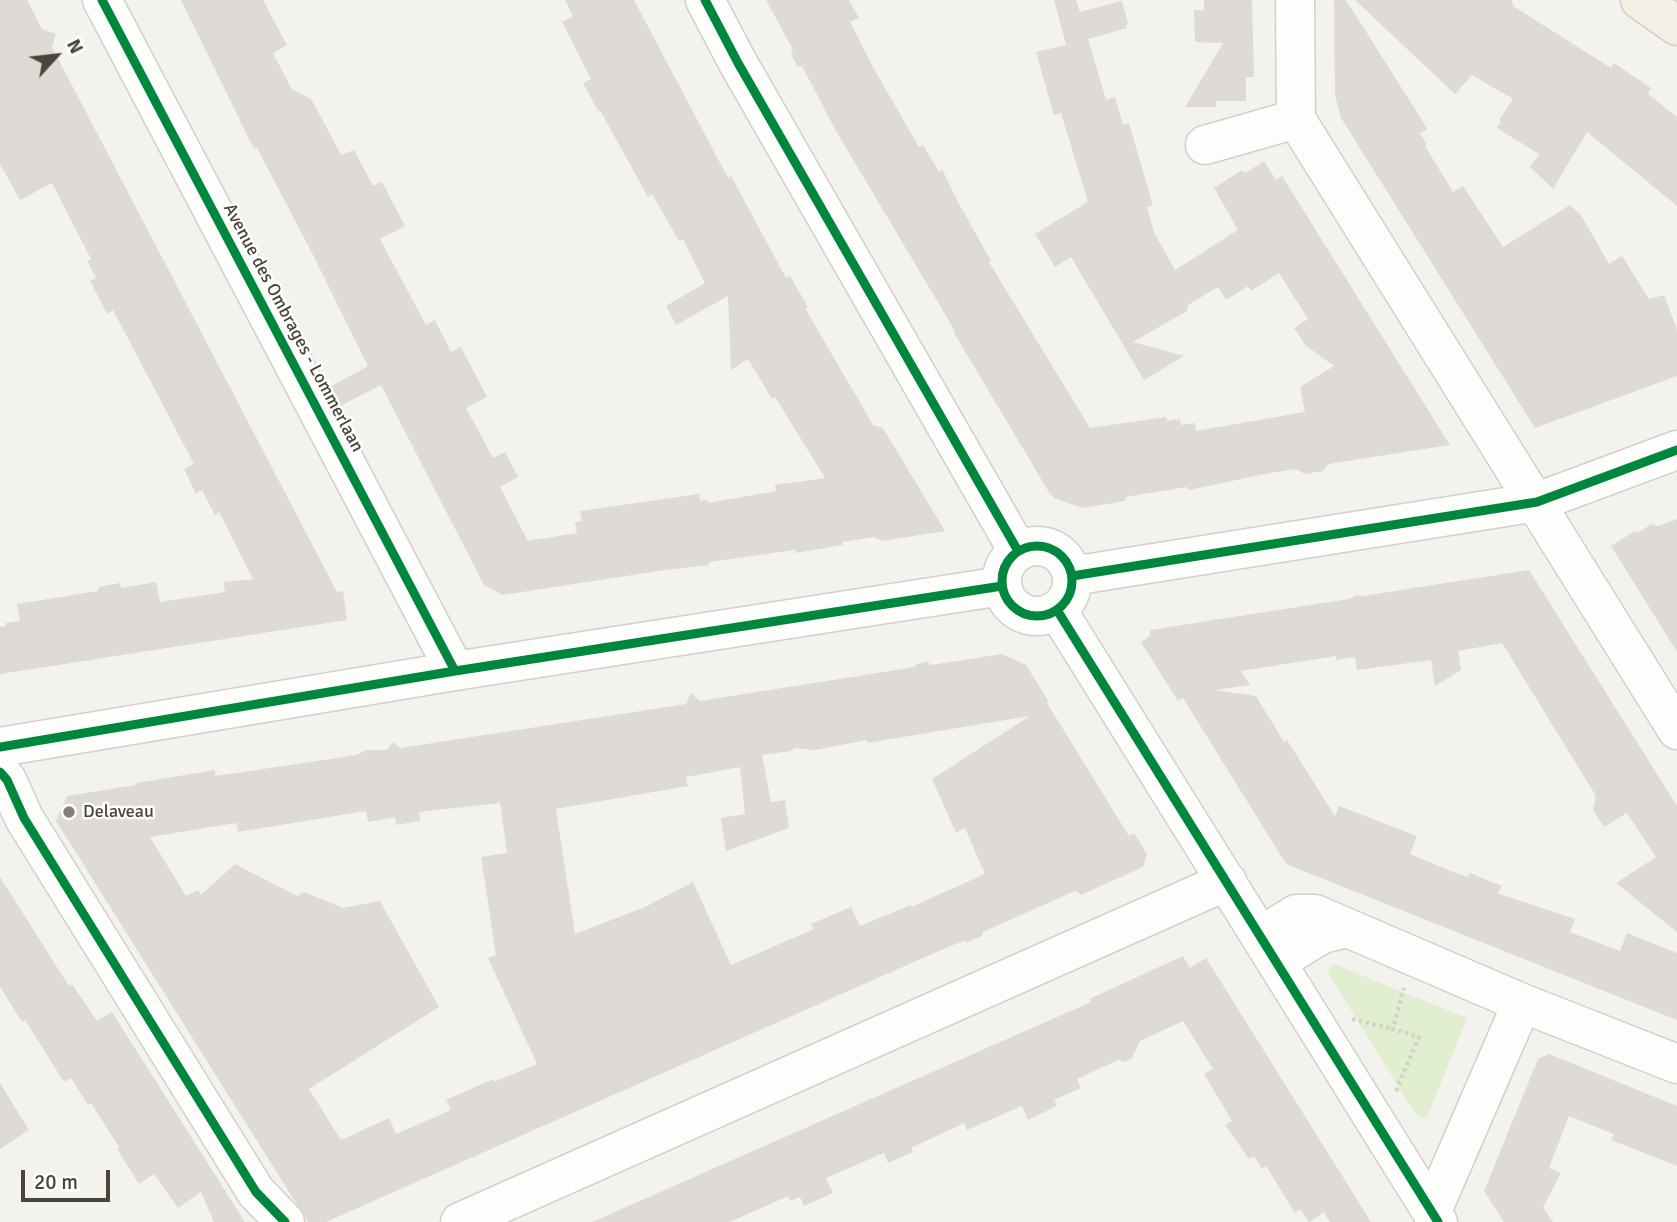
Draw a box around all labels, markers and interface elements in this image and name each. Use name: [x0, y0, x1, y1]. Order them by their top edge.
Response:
north arrow: [21, 21, 91, 91]
text: N: [61, 35, 88, 58]
street label: Avenue des Ombrages - Lommerlaan: [218, 200, 368, 456]
place label: Delaveau: [83, 801, 154, 823]
marker: Delaveau: [61, 804, 77, 820]
scale bar: [24, 1156, 114, 1200]
text: 20 m: [34, 1169, 78, 1195]

